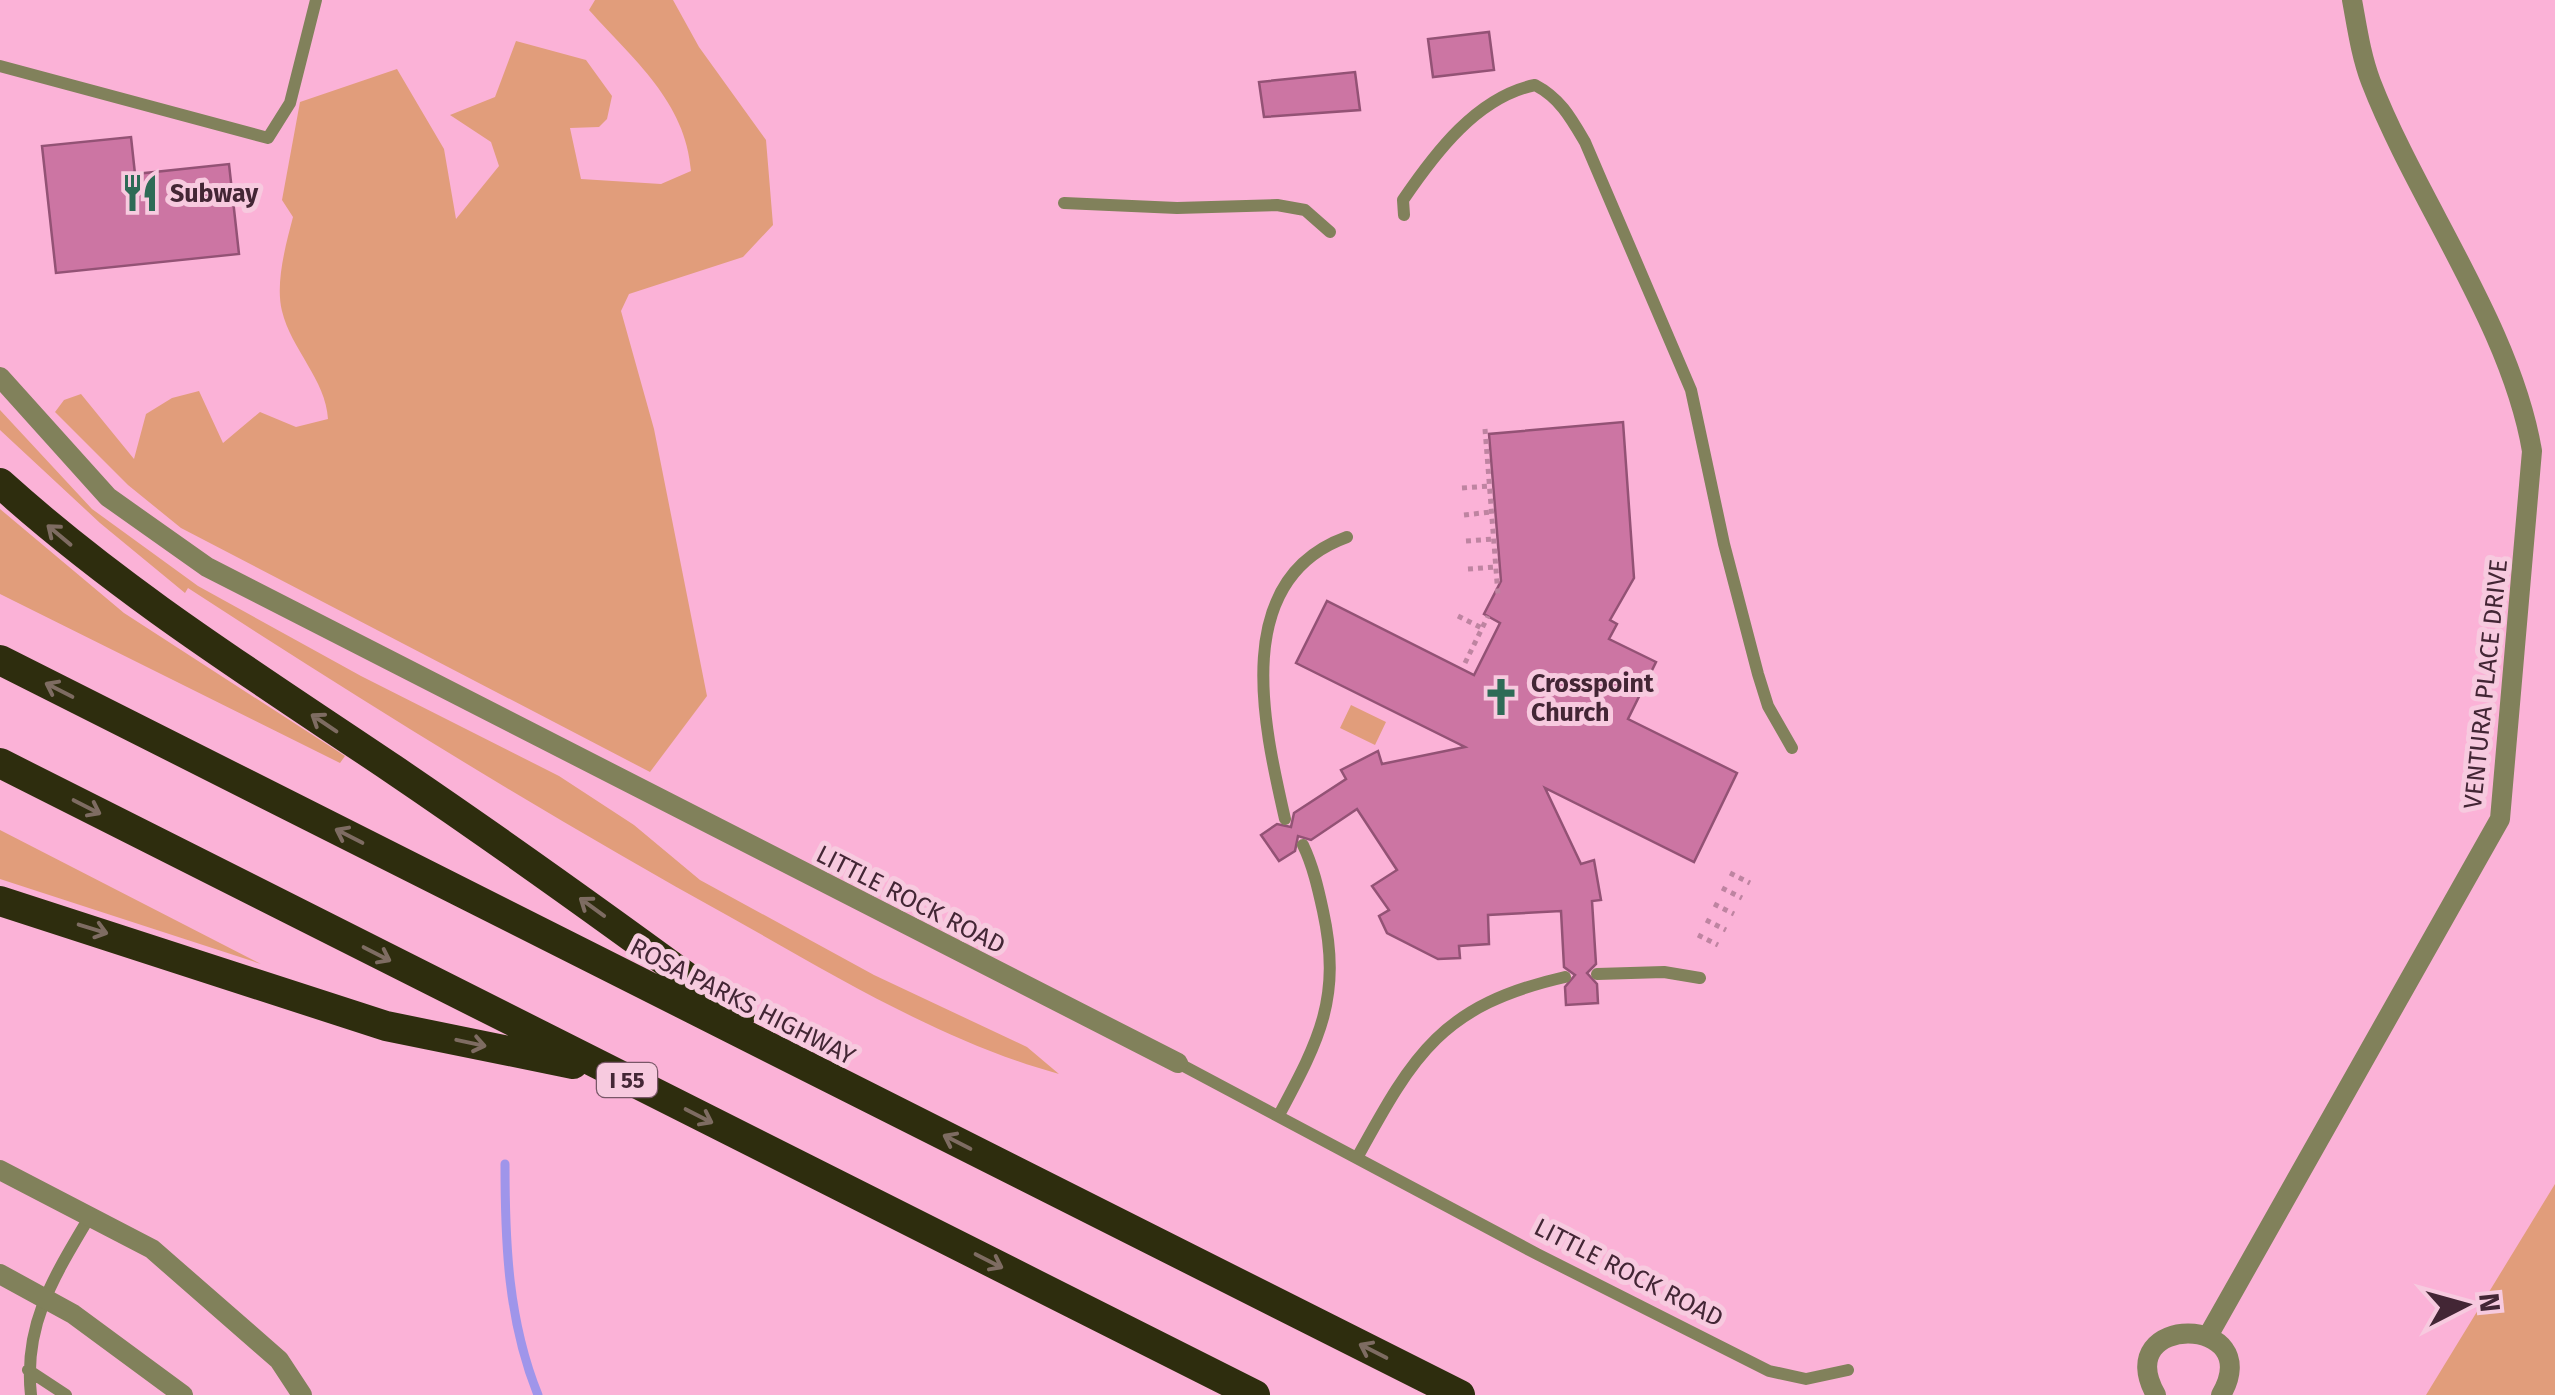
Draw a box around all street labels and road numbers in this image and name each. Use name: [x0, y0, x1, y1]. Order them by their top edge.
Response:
street label: VENTURA PLACE DRIVE: [2458, 558, 2514, 810]
street label: LITTLE ROCK ROAD: [811, 839, 1010, 960]
street label: ROSA PARKS HIGHWAY: [625, 932, 860, 1072]
road number: I 55: [597, 1063, 657, 1097]
street label: LITTLE ROCK ROAD: [1529, 1212, 1728, 1333]

